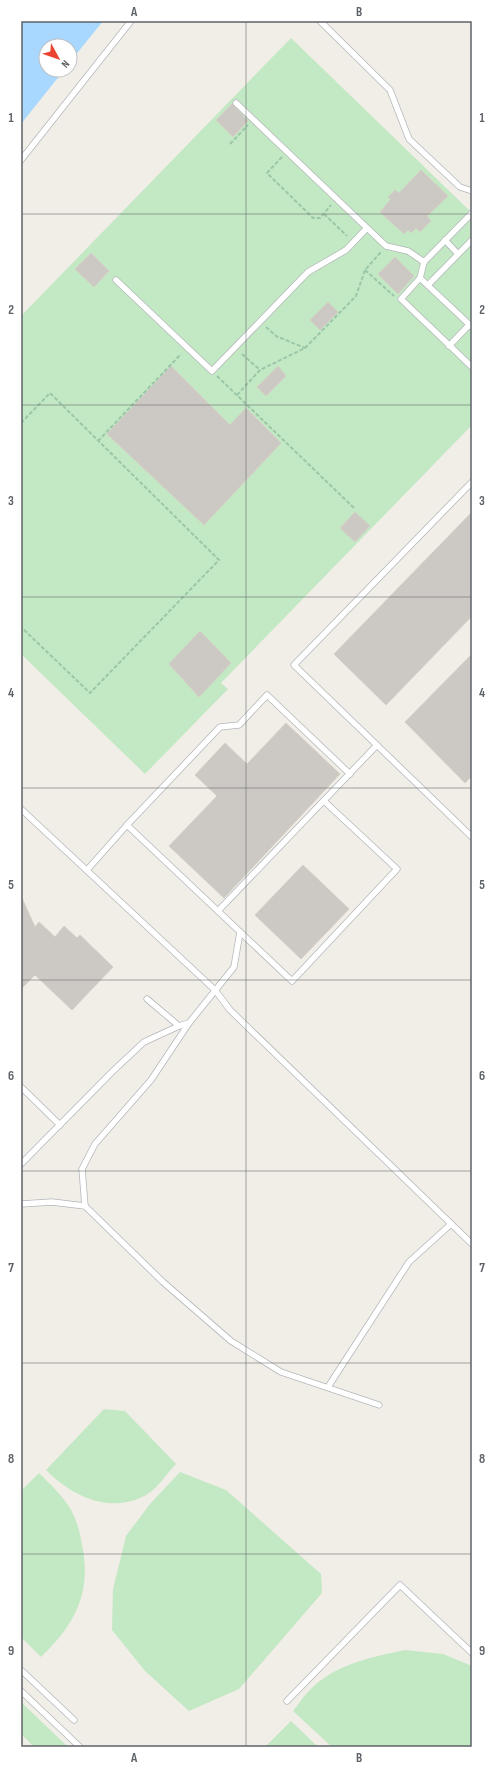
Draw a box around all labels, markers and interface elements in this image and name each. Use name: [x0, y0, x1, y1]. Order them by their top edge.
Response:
text: A: [130, 4, 138, 20]
text: B: [356, 4, 362, 20]
north arrow: [38, 38, 78, 78]
text: N: [58, 58, 72, 71]
text: 1: [8, 110, 14, 126]
text: 1: [479, 110, 485, 126]
text: 2: [8, 302, 14, 318]
text: 2: [479, 302, 485, 318]
text: 3: [8, 493, 14, 509]
text: 3: [479, 493, 485, 509]
text: 4: [8, 685, 14, 701]
text: 4: [479, 685, 485, 701]
text: 5: [8, 877, 14, 893]
text: 5: [479, 877, 485, 893]
text: 6: [8, 1068, 14, 1084]
text: 6: [479, 1068, 485, 1084]
text: 7: [8, 1260, 14, 1276]
text: 7: [479, 1260, 485, 1276]
text: 8: [8, 1451, 14, 1467]
text: 8: [479, 1451, 485, 1467]
text: 9: [8, 1643, 14, 1659]
text: 9: [479, 1643, 485, 1659]
text: A: [130, 1750, 138, 1766]
text: B: [356, 1750, 362, 1766]

